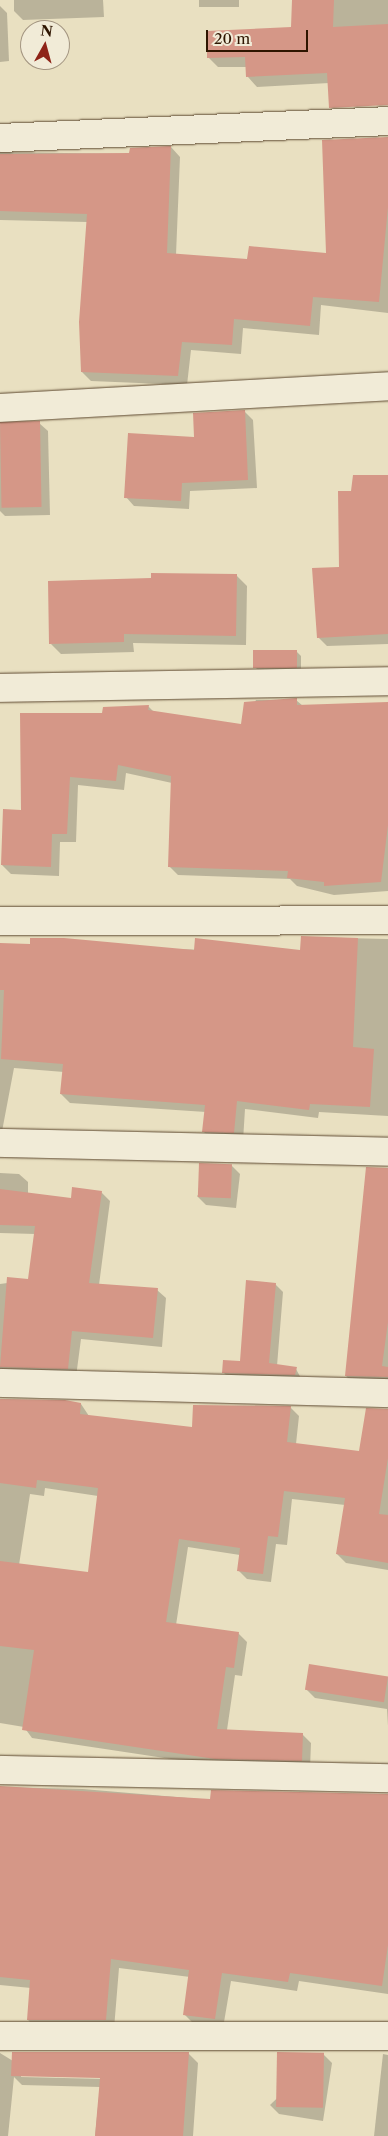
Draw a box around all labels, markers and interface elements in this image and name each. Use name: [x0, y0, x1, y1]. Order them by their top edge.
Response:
north arrow: [20, 20, 70, 70]
scale bar: [208, 20, 310, 52]
text: N: [40, 21, 54, 41]
text: 20 m: [214, 29, 250, 48]

